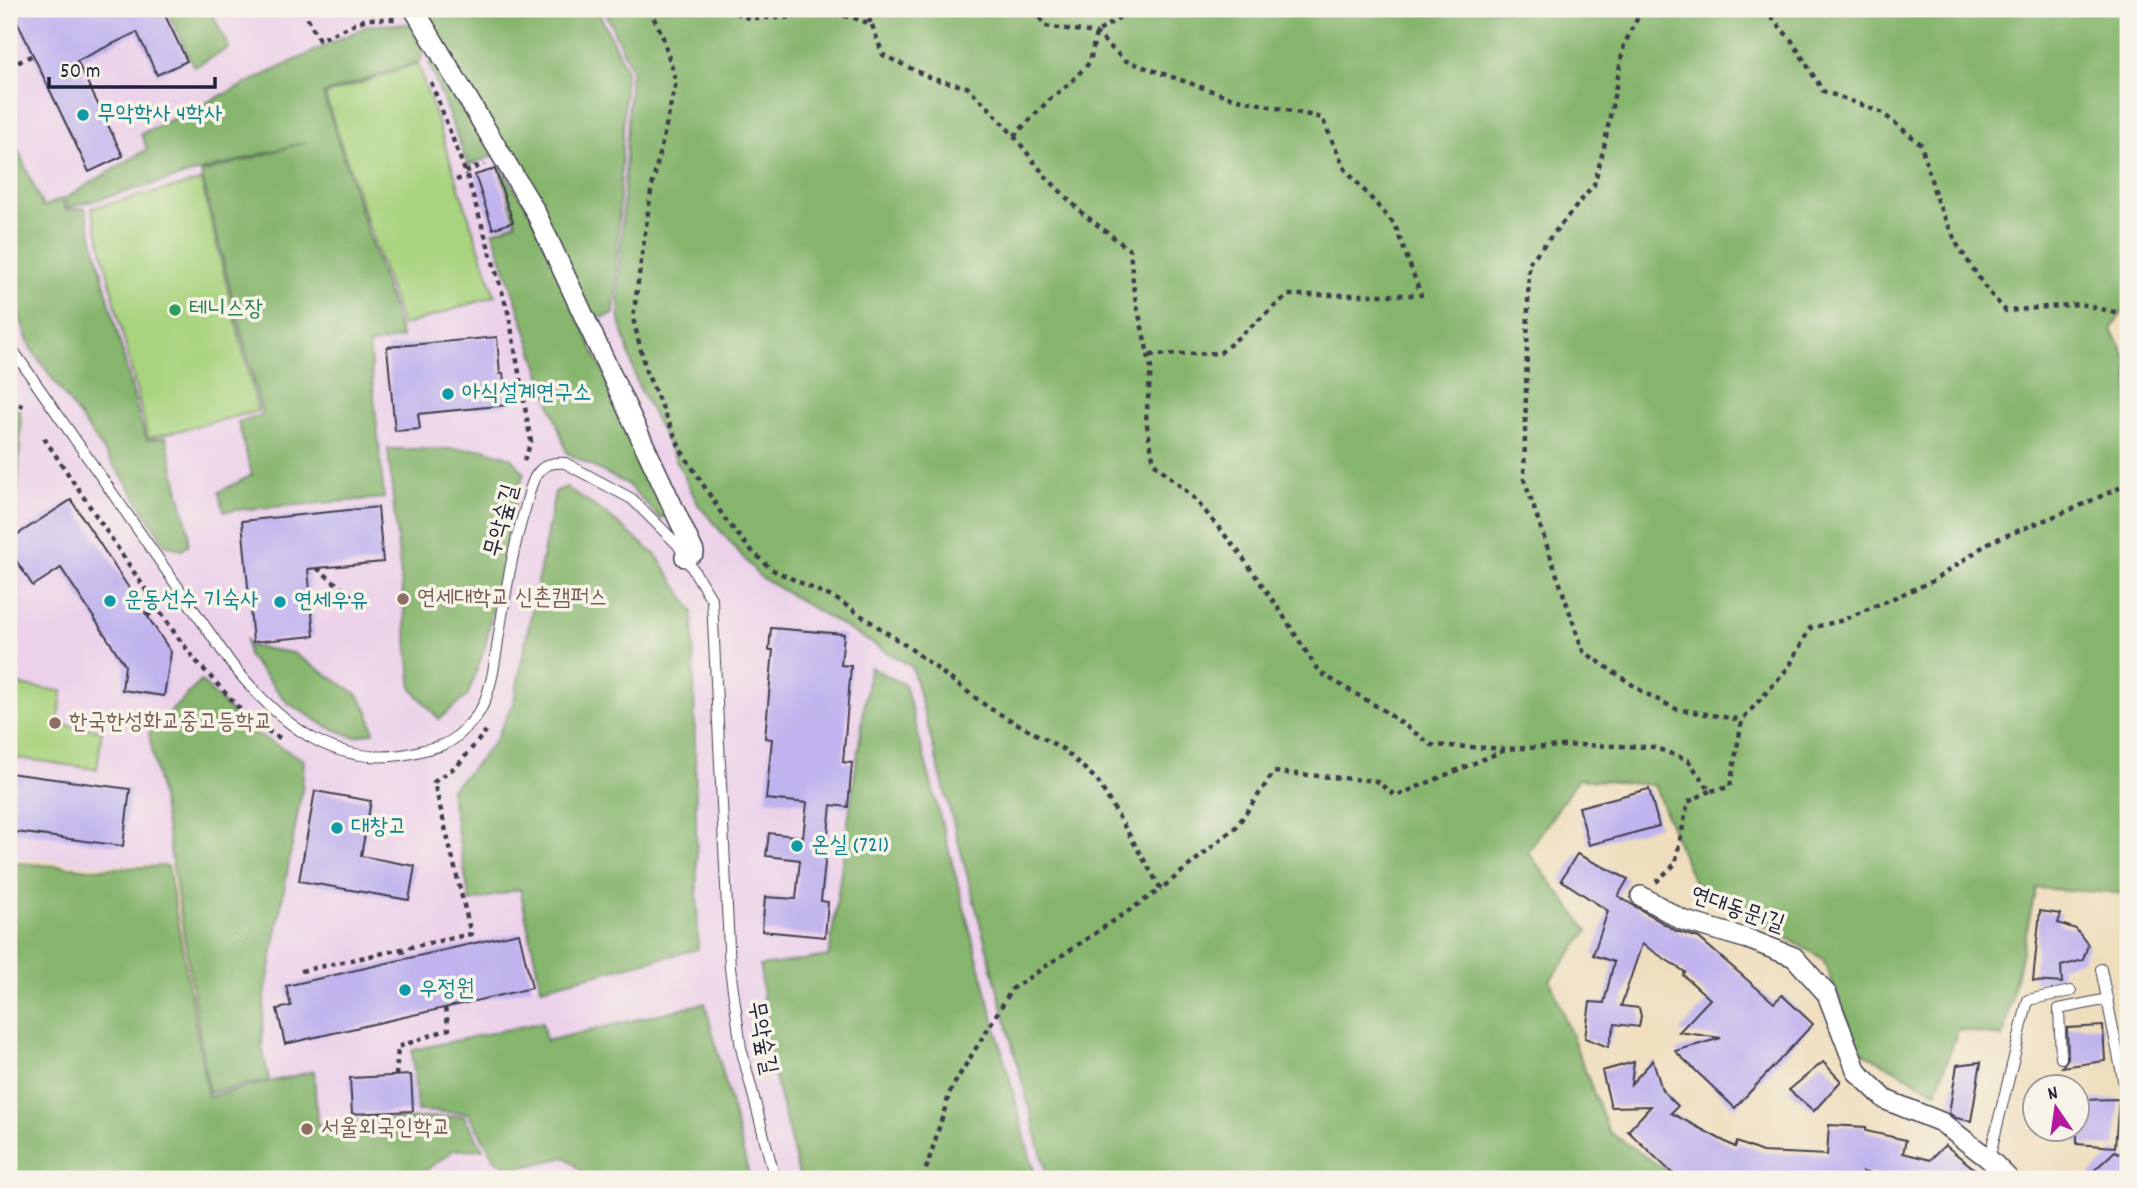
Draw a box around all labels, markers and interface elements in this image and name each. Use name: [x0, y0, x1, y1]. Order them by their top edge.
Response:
scale bar: [49, 46, 215, 90]
text: 50 m: [60, 58, 100, 88]
place label: 무악학사 4학사: [97, 99, 223, 132]
marker: 무악학사 4학사: [75, 107, 91, 123]
place label: 테니스장: [189, 294, 263, 327]
marker: 테니스장: [167, 302, 183, 318]
place label: 아식설계연구소: [462, 378, 592, 411]
marker: 아식설계연구소: [440, 386, 456, 402]
street label: 무악숲길: [477, 481, 529, 561]
place label: 연세대학교 신촌캠퍼스: [417, 583, 607, 616]
place label: 운동선수 기숙사: [124, 585, 259, 618]
place label: 연세우유: [294, 586, 368, 619]
marker: 연세대학교 신촌캠퍼스: [395, 591, 411, 607]
marker: 운동선수 기숙사: [102, 593, 118, 609]
marker: 연세우유: [272, 594, 288, 610]
place label: 한국한성화교중고등학교: [69, 707, 273, 740]
marker: 한국한성화교중고등학교: [47, 715, 63, 731]
place label: 대창고: [351, 812, 407, 845]
marker: 대창고: [329, 820, 345, 836]
place label: 온실 (721): [811, 830, 889, 863]
marker: 온실 (721): [789, 838, 805, 854]
street label: 연대동문1길: [1685, 880, 1789, 942]
place label: 우정원: [419, 974, 475, 1007]
marker: 우정원: [397, 982, 413, 998]
street label: 무악숲길: [738, 999, 784, 1077]
north arrow: [2022, 1072, 2092, 1142]
text: N: [2045, 1081, 2061, 1109]
place label: 서울외국인학교: [321, 1113, 451, 1146]
marker: 서울외국인학교: [299, 1121, 315, 1137]

